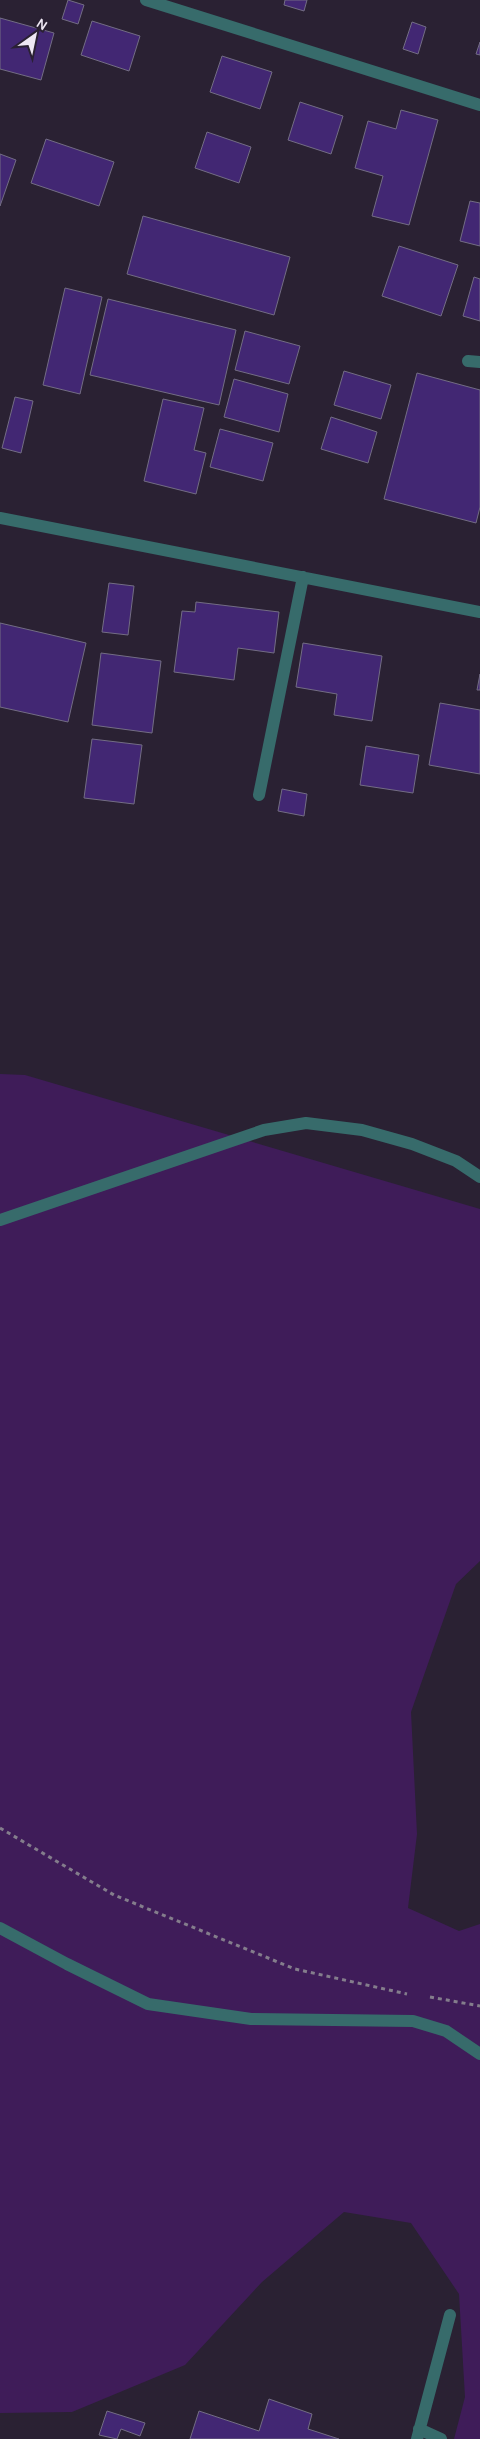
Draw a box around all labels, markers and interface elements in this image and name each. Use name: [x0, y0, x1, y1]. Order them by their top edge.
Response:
north arrow: [10, 10, 60, 60]
text: N: [33, 15, 51, 34]

